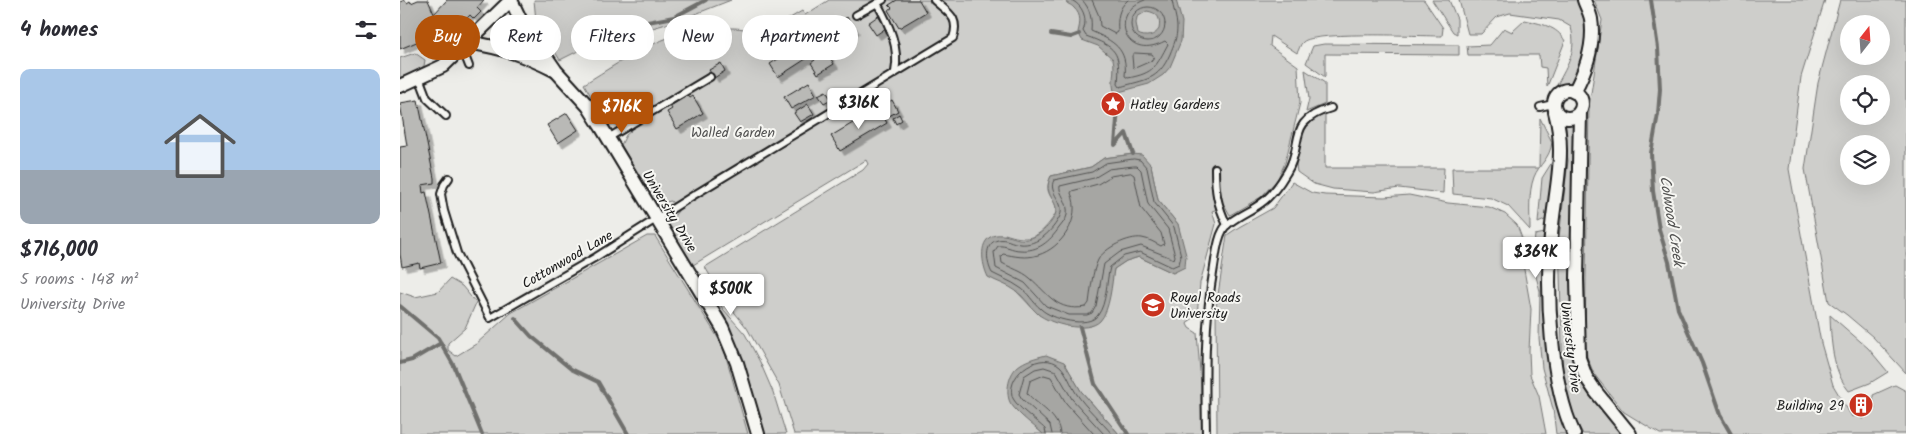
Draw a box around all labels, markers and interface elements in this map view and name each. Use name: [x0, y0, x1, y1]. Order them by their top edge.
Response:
text: 4 homes: [20, 14, 98, 47]
chip: Buy: [415, 15, 480, 60]
chip: Rent: [490, 15, 561, 60]
chip: Filters: [571, 15, 654, 60]
chip: New: [664, 15, 732, 60]
chip: Apartment: [742, 15, 858, 60]
north arrow: [1840, 15, 1890, 65]
map controls: [1840, 15, 1890, 185]
icon: filters: [352, 16, 380, 44]
button: locate: [1840, 75, 1890, 125]
pin: $316K: [824, 88, 894, 130]
text: $316K: [838, 91, 880, 116]
place icon: Hatley Gardens: [1100, 91, 1126, 117]
pin: $716K: [587, 92, 657, 134]
place label: Hatley Gardens: [1130, 94, 1220, 116]
text: $716K: [602, 95, 642, 120]
icon: home: [155, 101, 245, 191]
park label: Walled Garden: [691, 122, 775, 144]
button: layers: [1840, 135, 1890, 185]
street label: University Drive: [636, 166, 703, 257]
water label: Colwood Creek: [1652, 174, 1690, 270]
street label: Cottonwood Lane: [518, 224, 618, 295]
text: $716,000: [20, 234, 98, 267]
pin: $369K: [1501, 236, 1571, 279]
text: $369K: [1514, 240, 1558, 265]
text: 5 rooms · 148 m²: [20, 267, 139, 292]
pin: $500K: [696, 274, 766, 316]
text: $500K: [709, 277, 753, 302]
place label: Royal Roads University: [1170, 287, 1241, 325]
text: University Drive: [20, 292, 125, 317]
school or university icon: Royal Roads University: [1140, 292, 1166, 318]
street label: University Drive: [1553, 300, 1587, 395]
building icon: Building 29: [1848, 392, 1874, 418]
place label: Building 29: [1777, 395, 1844, 417]

